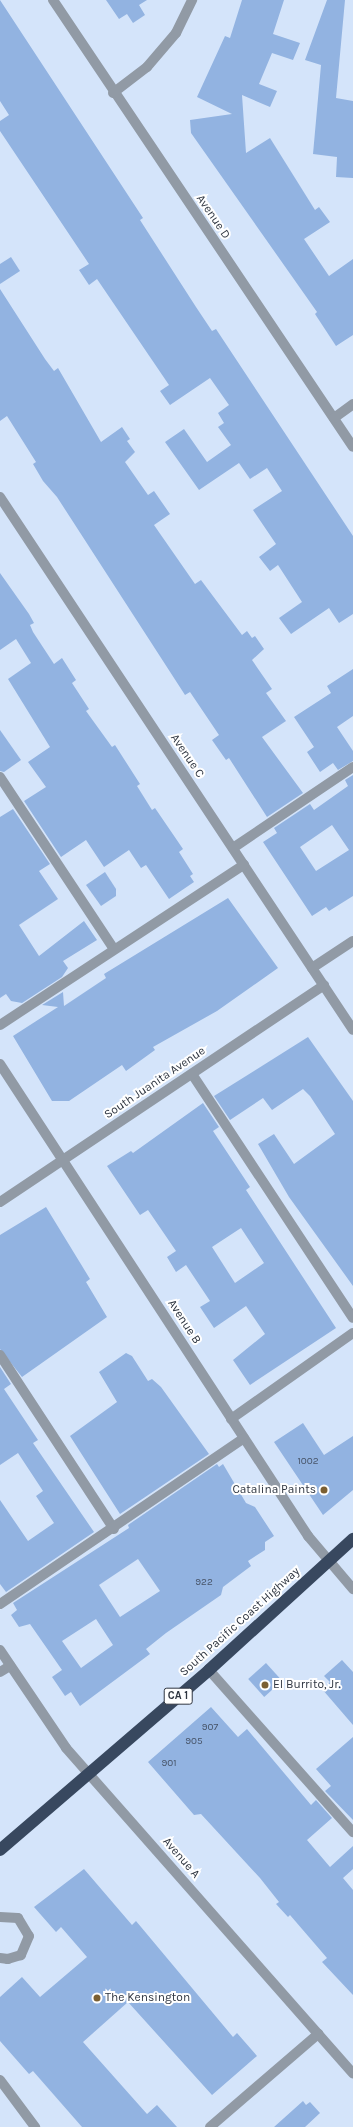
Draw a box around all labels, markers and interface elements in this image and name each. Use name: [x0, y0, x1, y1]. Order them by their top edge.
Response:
street label: Avenue D: [193, 192, 233, 242]
street label: Avenue C: [167, 731, 207, 781]
street label: South Juanita Avenue: [102, 1044, 208, 1122]
street label: Avenue B: [164, 1297, 204, 1347]
house number: 1002: [298, 1456, 318, 1468]
place label: Catalina Paints: [232, 1483, 316, 1497]
marker: Catalina Paints: [319, 1485, 329, 1495]
street label: South Pacific Coast Highway: [177, 1564, 303, 1680]
house number: 922: [195, 1577, 213, 1589]
place label: El Burrito, Jr.: [273, 1678, 341, 1692]
marker: El Burrito, Jr.: [260, 1680, 270, 1690]
road number: CA 1: [163, 1687, 193, 1705]
house number: 907: [202, 1722, 218, 1734]
house number: 905: [185, 1736, 203, 1748]
house number: 901: [161, 1758, 177, 1770]
street label: Avenue A: [159, 1835, 203, 1881]
place label: The Kensington: [105, 1991, 190, 2005]
marker: The Kensington: [92, 1993, 102, 2003]

